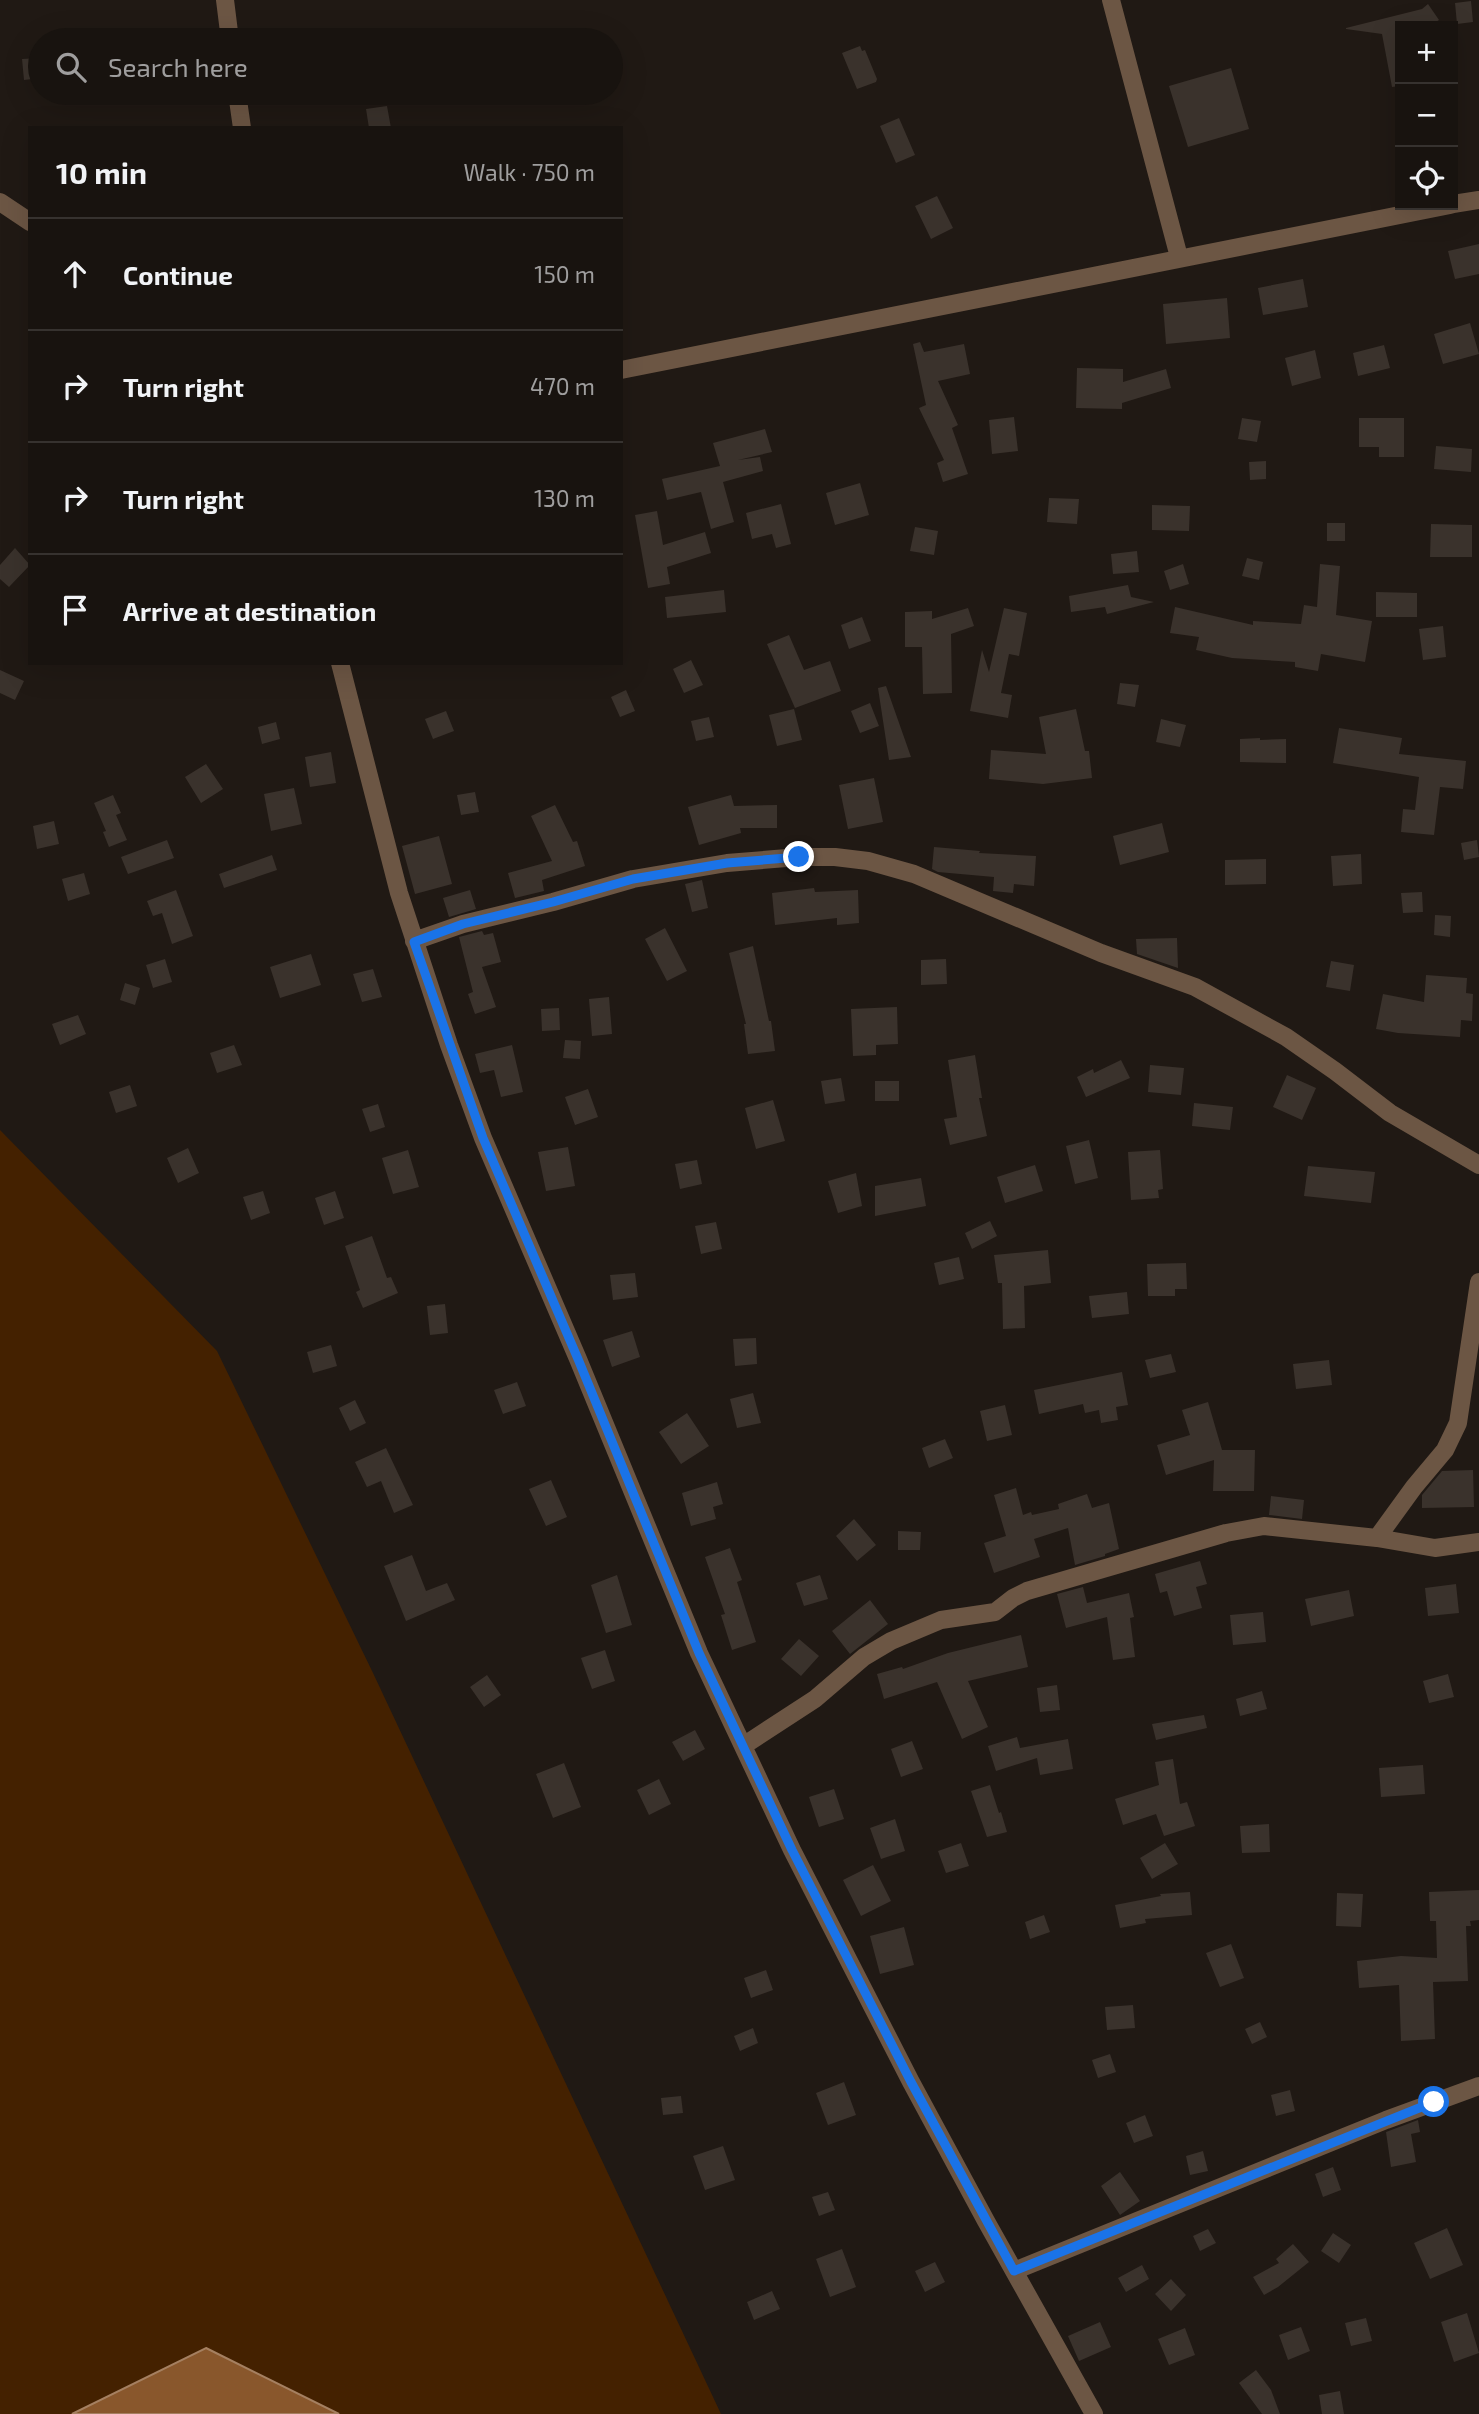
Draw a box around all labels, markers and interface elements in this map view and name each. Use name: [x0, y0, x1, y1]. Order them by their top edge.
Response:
map controls: [1395, 21, 1458, 210]
button: +: [1395, 21, 1458, 84]
search box: [28, 28, 623, 105]
icon: search: [52, 48, 90, 86]
text: Search here: [108, 51, 248, 82]
button: −: [1395, 84, 1458, 147]
button: locate: [1395, 147, 1458, 210]
text: 10 min: [56, 154, 147, 190]
text: Walk · 750 m: [464, 158, 595, 186]
icon: ahead: [56, 255, 94, 293]
text: Continue: [123, 259, 233, 290]
text: 150 m: [534, 260, 595, 288]
icon: right: [56, 367, 94, 405]
text: Turn right: [123, 371, 244, 402]
text: 470 m: [530, 372, 595, 400]
icon: right: [56, 479, 94, 517]
text: Turn right: [123, 483, 244, 514]
text: 130 m: [534, 484, 595, 512]
icon: arrive: [56, 591, 94, 629]
text: Arrive at destination: [123, 595, 376, 626]
route end: [783, 841, 814, 872]
route start: [1418, 2086, 1449, 2117]

